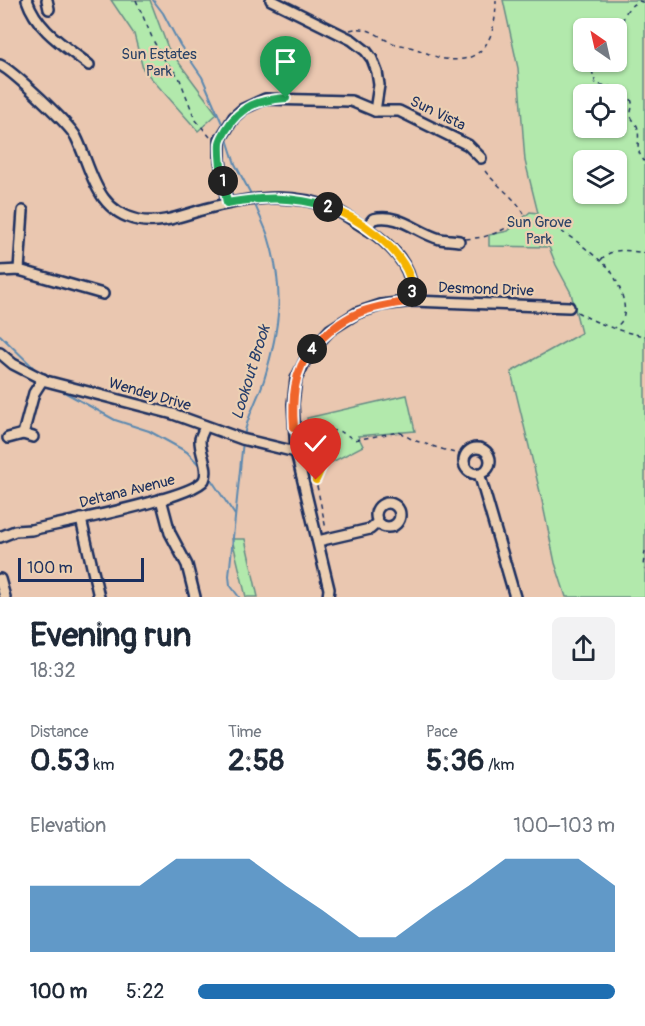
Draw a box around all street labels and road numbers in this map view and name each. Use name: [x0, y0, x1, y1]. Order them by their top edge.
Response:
street label: Sun Vista: [407, 92, 469, 135]
street label: Desmond Drive: [438, 278, 535, 301]
street label: Wendey Drive: [106, 374, 194, 415]
street label: Deltana Avenue: [77, 470, 177, 513]

